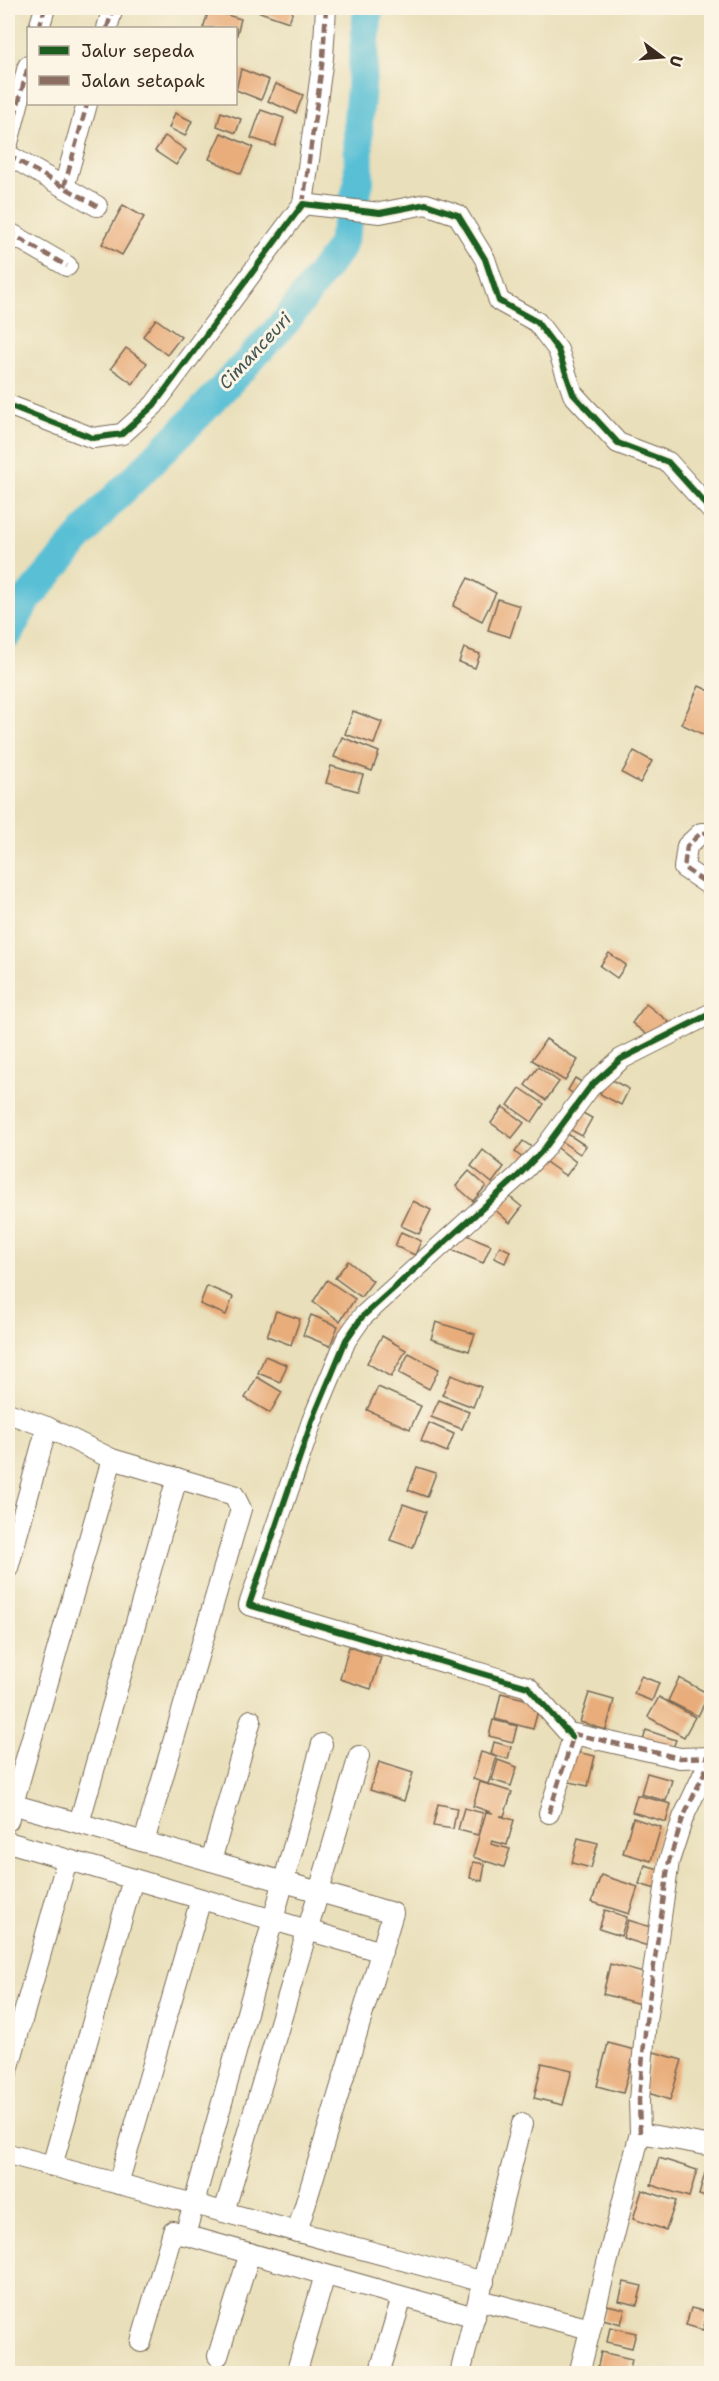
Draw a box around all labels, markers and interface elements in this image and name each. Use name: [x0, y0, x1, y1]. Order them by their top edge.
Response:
legend: [27, 27, 237, 105]
north arrow: [632, 27, 692, 87]
text: Jalur sepeda: [81, 39, 194, 63]
text: U: [664, 53, 688, 69]
text: Jalan setapak: [81, 69, 205, 93]
water label: Cimanceuri: [213, 307, 297, 394]

